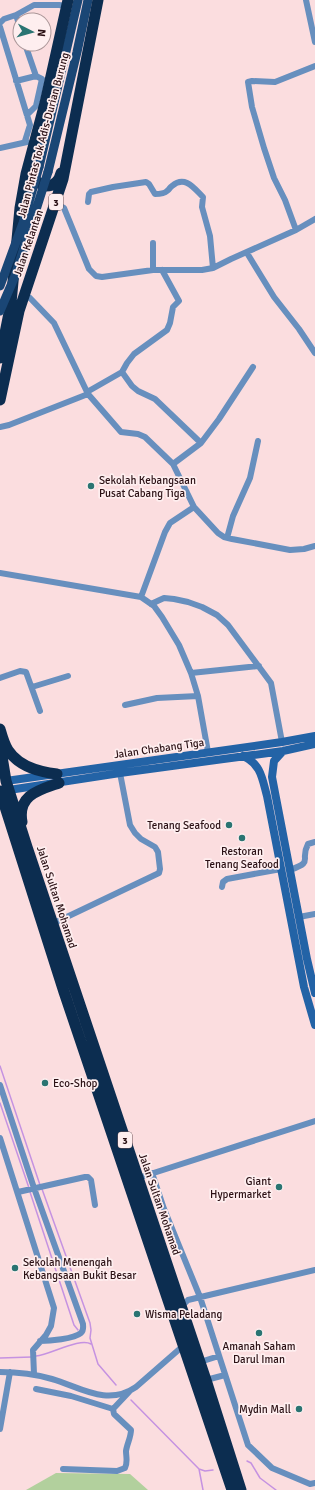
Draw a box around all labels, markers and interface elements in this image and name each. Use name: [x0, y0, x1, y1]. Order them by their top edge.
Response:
north arrow: [12, 12, 52, 52]
text: N: [35, 29, 48, 37]
street label: Jalan Pintas Tok Adis-Durian Burung: [15, 51, 72, 219]
road number: 3: [49, 194, 63, 210]
street label: Jalan Kelantan: [11, 208, 46, 278]
place label: Sekolah Kebangsaan Pusat Cabang Tiga: [99, 474, 196, 500]
marker: Sekolah Kebangsaan Pusat Cabang Tiga: [86, 481, 96, 491]
street label: Jalan Chabang Tiga: [113, 736, 205, 761]
place label: Tenang Seafood: [147, 819, 221, 832]
marker: Tenang Seafood: [224, 820, 234, 830]
marker: Restoran Tenang Seafood: [237, 833, 247, 843]
street label: Jalan Sultan Mohamad: [34, 844, 79, 950]
place label: Restoran Tenang Seafood: [205, 845, 279, 871]
place label: Eco-Shop: [53, 1077, 98, 1090]
marker: Eco-Shop: [40, 1078, 50, 1088]
road number: 3: [118, 1132, 132, 1148]
street label: Jalan Sultan Mohamad: [136, 1152, 183, 1257]
place label: Giant Hypermarket: [210, 1175, 271, 1201]
marker: Giant Hypermarket: [274, 1182, 284, 1192]
place label: Sekolah Menengah Kebangsaan Bukit Besar: [23, 1256, 136, 1282]
marker: Sekolah Menengah Kebangsaan Bukit Besar: [10, 1263, 20, 1273]
place label: Wisma Peladang: [145, 1308, 223, 1321]
marker: Wisma Peladang: [132, 1309, 142, 1319]
marker: Amanah Saham Darul Iman: [254, 1328, 264, 1338]
place label: Amanah Saham Darul Iman: [222, 1340, 296, 1366]
place label: Mydin Mall: [239, 1403, 291, 1416]
marker: Mydin Mall: [294, 1404, 304, 1414]

